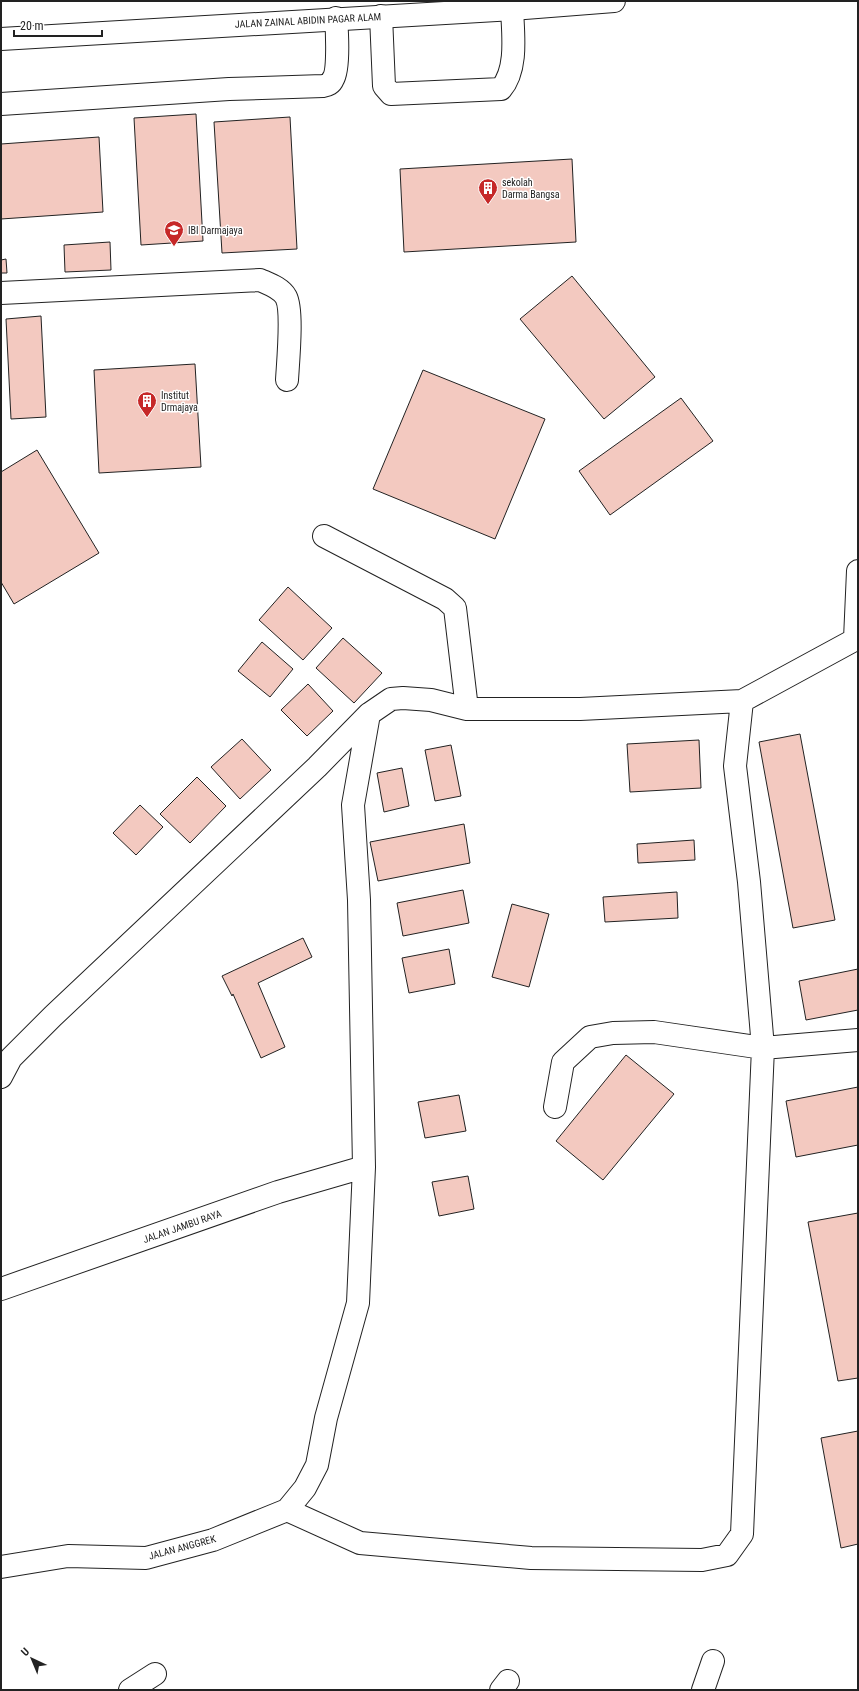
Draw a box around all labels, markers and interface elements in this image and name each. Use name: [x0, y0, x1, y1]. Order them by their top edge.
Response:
street label: JALAN ZAINAL ABIDIN PAGAR ALAM: [235, 11, 381, 30]
scale bar: [14, 12, 102, 38]
text: 20 m: [20, 19, 44, 33]
building icon: sekolah Darma Bangsa: [477, 177, 499, 205]
place label: sekolah Darma Bangsa: [502, 177, 560, 200]
school or university icon: IBI Darmajaya: [163, 219, 185, 247]
place label: IBI Darmajaya: [188, 225, 243, 236]
building icon: Institut Drmajaya: [136, 390, 158, 418]
place label: Institut Drmajaya: [161, 390, 198, 413]
street label: JALAN JAMBU RAYA: [142, 1208, 223, 1245]
street label: JALAN ANGGREK: [147, 1533, 217, 1562]
north arrow: [12, 1639, 52, 1679]
text: U: [19, 1645, 32, 1659]

